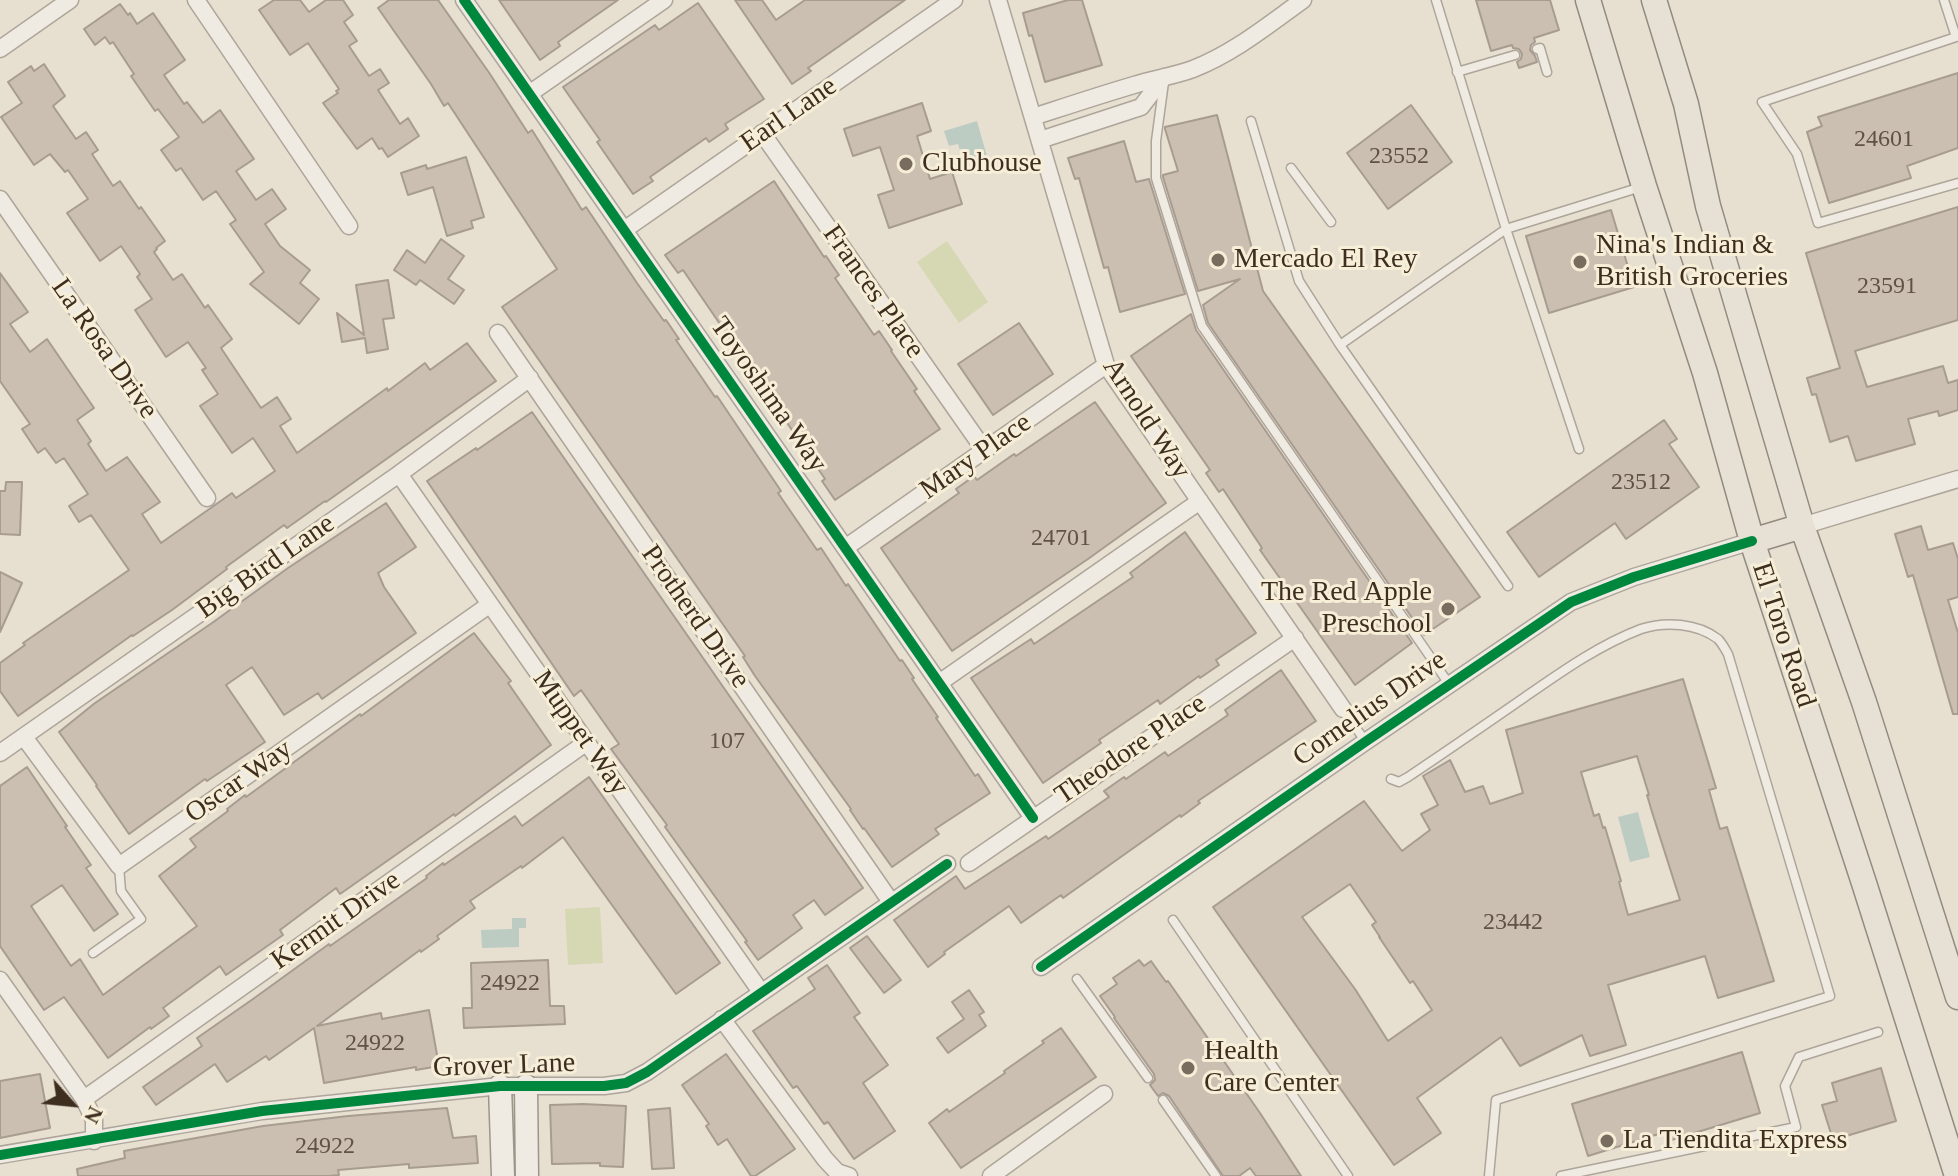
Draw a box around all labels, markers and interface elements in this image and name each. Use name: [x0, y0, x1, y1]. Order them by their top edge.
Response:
street label: Earl Lane: [734, 70, 844, 160]
house number: 24601: [1854, 126, 1914, 154]
house number: 23552: [1369, 143, 1429, 171]
place label: Clubhouse: [922, 147, 1042, 181]
marker: Clubhouse: [897, 155, 915, 173]
street label: Frances Place: [815, 219, 931, 365]
place label: Nina's Indian & British Groceries: [1596, 229, 1788, 295]
place label: Mercado El Rey: [1234, 243, 1417, 277]
marker: Mercado El Rey: [1209, 251, 1227, 269]
marker: Nina's Indian & British Groceries: [1571, 253, 1589, 271]
street label: La Rosa Drive: [43, 272, 165, 426]
house number: 23591: [1857, 273, 1917, 301]
street label: Toyoshima Way: [702, 311, 834, 479]
street label: Arnold Way: [1095, 352, 1197, 486]
street label: Mary Place: [914, 406, 1038, 508]
house number: 23512: [1611, 469, 1671, 497]
street label: Big Bird Lane: [191, 507, 341, 627]
house number: 24701: [1031, 525, 1091, 553]
street label: Protherd Drive: [633, 539, 757, 695]
street label: El Toro Road: [1744, 558, 1822, 712]
place label: The Red Apple Preschool: [1261, 576, 1432, 642]
marker: The Red Apple Preschool: [1439, 600, 1457, 618]
street label: Cornelius Drive: [1287, 644, 1453, 774]
street label: Muppet Way: [525, 664, 635, 802]
street label: Theodore Place: [1049, 687, 1213, 813]
house number: 107: [709, 728, 745, 756]
street label: Oscar Way: [179, 733, 299, 831]
street label: Kermit Drive: [265, 864, 407, 978]
house number: 23442: [1483, 909, 1543, 937]
house number: 24922: [480, 970, 540, 998]
house number: 24922: [345, 1030, 405, 1058]
place label: Health Care Center: [1204, 1035, 1338, 1101]
street label: Grover Lane: [432, 1047, 576, 1085]
marker: Health Care Center: [1179, 1059, 1197, 1077]
north arrow: [32, 1064, 112, 1144]
text: N: [79, 1102, 109, 1128]
place label: La Tiendita Express: [1623, 1124, 1847, 1158]
marker: La Tiendita Express: [1598, 1132, 1616, 1150]
house number: 24922: [295, 1133, 355, 1161]

